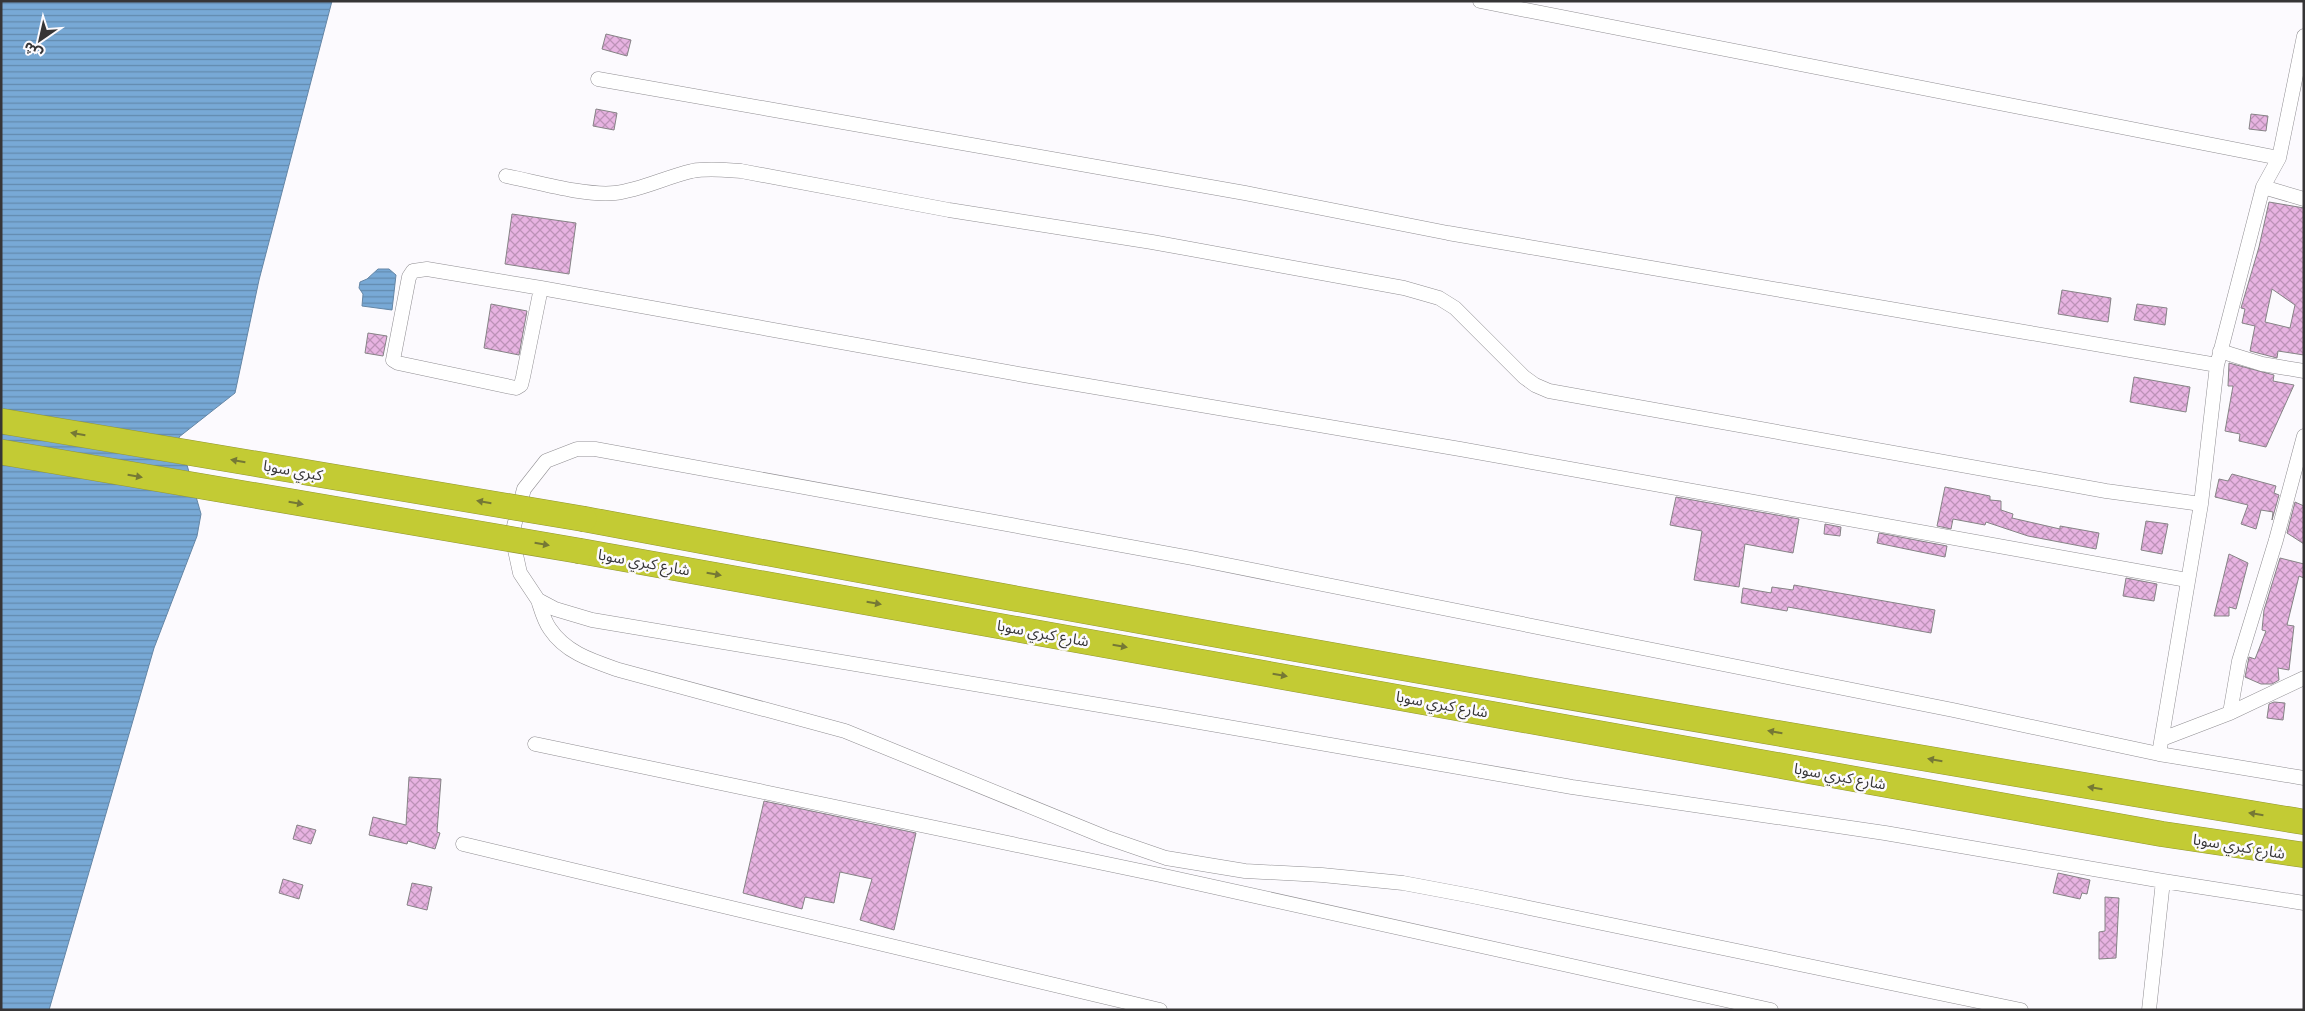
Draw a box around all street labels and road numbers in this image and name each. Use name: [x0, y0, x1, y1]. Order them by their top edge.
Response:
street label: كبري سوبا: [261, 454, 325, 487]
street label: شارع كبري سوبا: [596, 544, 692, 582]
street label: شارع كبري سوبا: [995, 615, 1091, 653]
street label: شارع كبري سوبا: [1394, 686, 1490, 724]
street label: شارع كبري سوبا: [1792, 758, 1888, 796]
street label: شارع كبري سوبا: [2191, 828, 2287, 866]

